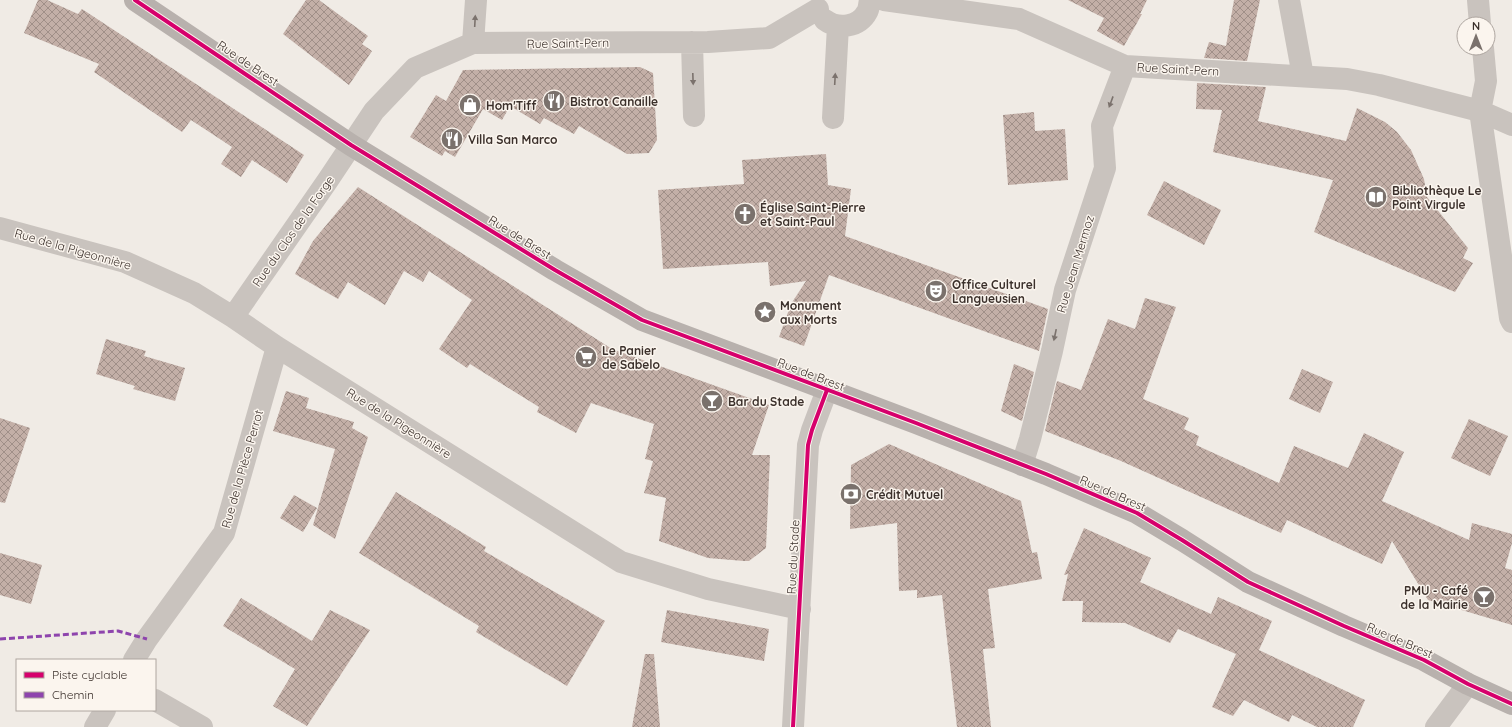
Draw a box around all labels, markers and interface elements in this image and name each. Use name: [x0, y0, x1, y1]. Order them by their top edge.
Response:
one-way arrow: [471, 15, 478, 27]
north arrow: [1456, 16, 1496, 56]
text: N: [1472, 19, 1480, 33]
street label: Rue Saint-Pern: [527, 35, 609, 51]
street label: Rue de Brest: [214, 37, 282, 89]
street label: Rue Saint-Pern: [1136, 59, 1220, 79]
one-way arrow: [690, 73, 696, 86]
one-way arrow: [831, 73, 838, 85]
restaurant icon: Bistrot Canaille: [541, 88, 567, 114]
shop icon: Hom'Tiff: [457, 92, 483, 118]
place label: Bistrot Canaille: [570, 94, 658, 109]
one-way arrow: [1108, 96, 1114, 108]
place label: Hom'Tiff: [486, 98, 537, 113]
restaurant icon: Villa San Marco: [439, 126, 465, 152]
place label: Villa San Marco: [468, 132, 558, 147]
street label: Rue du Clos de la Forge: [249, 172, 337, 289]
place label: Bibliothèque Le Point Virgule: [1392, 183, 1482, 212]
library icon: Bibliothèque Le Point Virgule: [1363, 184, 1389, 210]
place label: Église Saint-Pierre et Saint-Paul: [760, 200, 866, 229]
church icon: Église Saint-Pierre et Saint-Paul: [732, 201, 758, 227]
street label: Rue de Brest: [486, 212, 554, 262]
street label: Rue Jean Mermoz: [1053, 213, 1097, 315]
street label: Rue de la Pigeonnière: [13, 225, 133, 273]
place label: Office Culturel Langueusien: [952, 277, 1036, 306]
theatre icon: Office Culturel Langueusien: [923, 278, 949, 304]
place label: Monument aux Morts: [780, 298, 842, 327]
place icon: Monument aux Morts: [752, 299, 778, 325]
one-way arrow: [1052, 328, 1058, 341]
place label: Le Panier de Sabelo: [602, 343, 660, 372]
supermarket icon: Le Panier de Sabelo: [573, 344, 599, 370]
street label: Rue de Brest: [775, 354, 847, 394]
street label: Rue de la Pigeonnière: [344, 385, 454, 461]
bar icon: Bar du Stade: [699, 388, 725, 414]
place label: Bar du Stade: [728, 394, 804, 409]
street label: Rue de la Pièce Perrot: [218, 408, 266, 530]
street label: Rue de Brest: [1078, 472, 1148, 514]
bank icon: Crédit Mutuel: [838, 481, 864, 507]
place label: Crédit Mutuel: [866, 487, 943, 502]
street label: Rue du Stade: [784, 519, 802, 595]
place label: PMU - Café de la Mairie: [1401, 583, 1468, 612]
bar icon: PMU - Café de la Mairie: [1471, 584, 1497, 610]
street label: Rue de Brest: [1365, 619, 1435, 661]
legend: [16, 659, 156, 711]
text: Piste cyclable: [52, 667, 128, 682]
text: Chemin: [52, 687, 94, 702]

